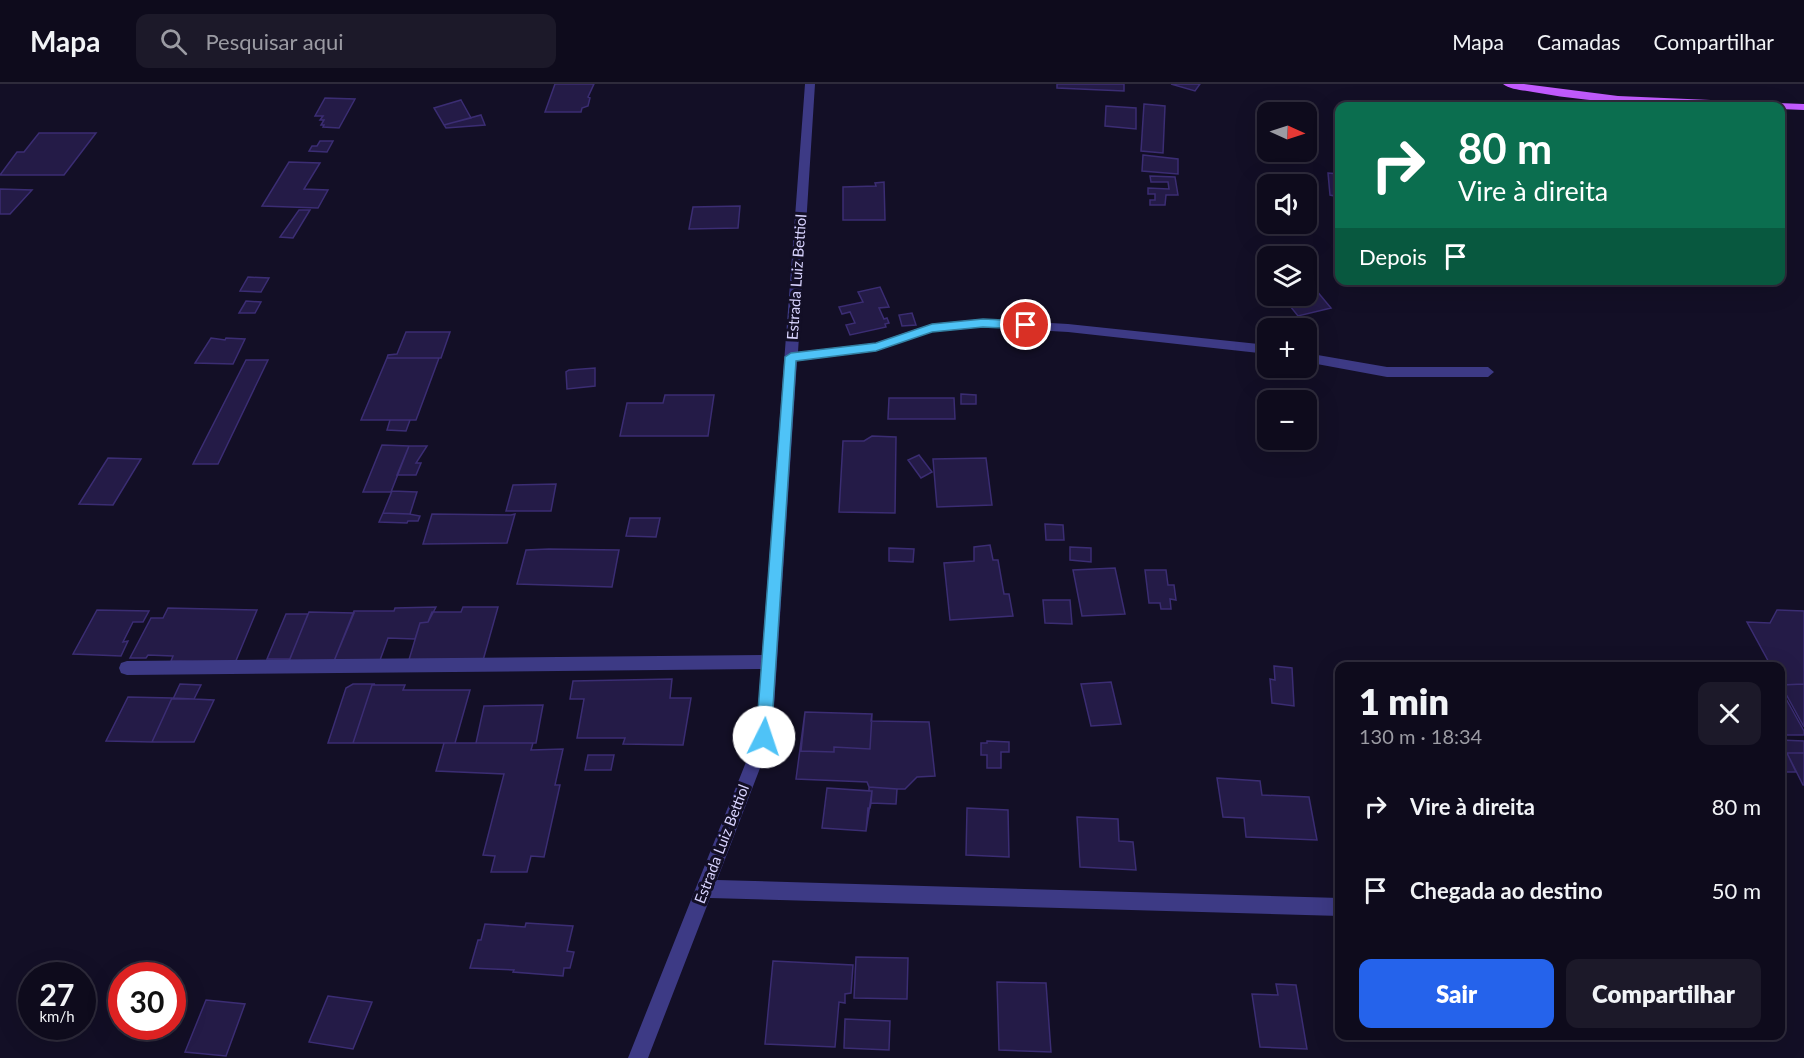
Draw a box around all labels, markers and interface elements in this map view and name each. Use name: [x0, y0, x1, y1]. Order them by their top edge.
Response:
search box: [136, 14, 556, 68]
text: Mapa: [30, 24, 100, 58]
icon: search: [157, 25, 190, 58]
text: Pesquisar aqui: [205, 28, 344, 55]
text: Mapa: [1452, 29, 1504, 54]
text: Camadas: [1537, 29, 1620, 54]
text: Compartilhar: [1653, 29, 1774, 54]
north arrow: [1257, 102, 1317, 162]
map controls: [1257, 102, 1317, 450]
text: 80 m: [1458, 123, 1552, 173]
icon: right: [1359, 126, 1437, 204]
button: sound: [1257, 174, 1317, 234]
text: Vire à direita: [1458, 174, 1608, 207]
street label: Estrada Luiz Bettiol: [783, 213, 809, 341]
icon: arrive: [1439, 240, 1472, 273]
text: Depois: [1359, 243, 1427, 270]
button: layers: [1257, 246, 1317, 306]
pin: [1000, 299, 1051, 350]
icon: arrive: [1009, 308, 1042, 341]
button: +: [1257, 318, 1317, 378]
button: −: [1257, 390, 1317, 450]
text: 1 min: [1359, 679, 1449, 723]
button: close: [1698, 682, 1761, 745]
position arrow: [732, 705, 796, 769]
text: 130 m · 18:34: [1359, 724, 1482, 748]
street label: Estrada Luiz Bettiol: [690, 781, 752, 906]
icon: right: [1359, 790, 1392, 823]
text: Vire à direita: [1410, 793, 1535, 820]
text: 80 m: [1712, 793, 1761, 820]
icon: arrive: [1359, 874, 1392, 907]
text: Chegada ao destino: [1410, 877, 1603, 904]
text: 50 m: [1712, 877, 1761, 904]
button: Sair: [1359, 959, 1554, 1028]
button: Compartilhar: [1566, 959, 1761, 1028]
speed limit sign: 30: [108, 962, 186, 1040]
text: 27: [40, 976, 74, 1012]
text: km/h: [39, 1007, 75, 1025]

